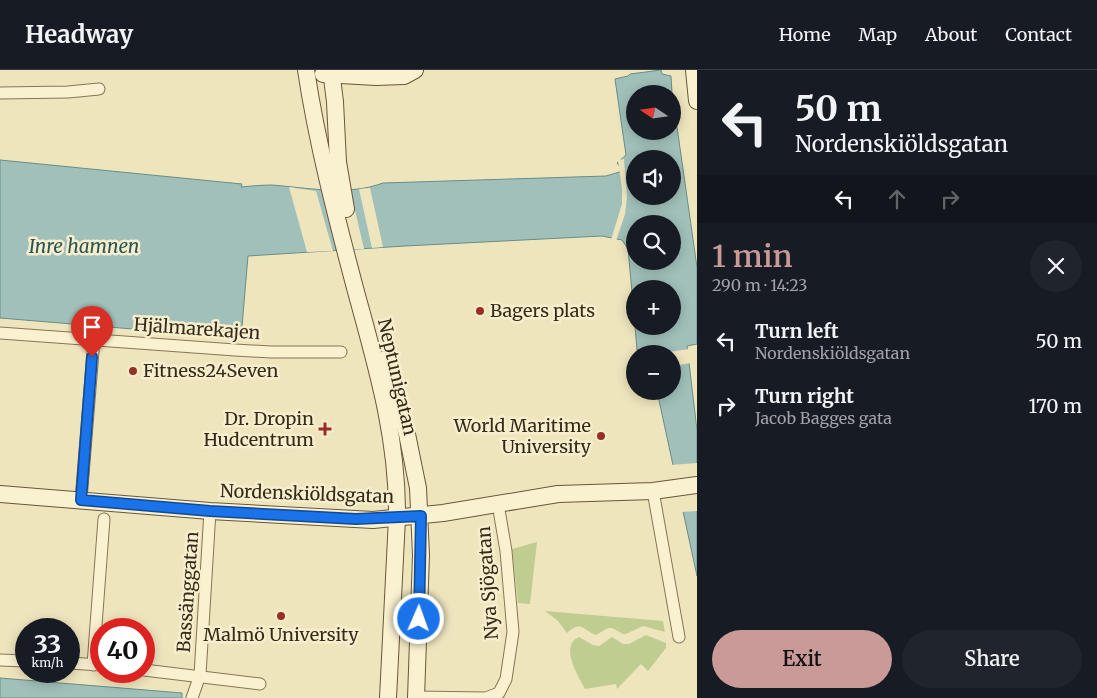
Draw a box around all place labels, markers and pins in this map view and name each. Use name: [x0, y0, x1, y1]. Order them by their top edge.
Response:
place label: Bagers plats: [490, 299, 595, 322]
marker: Bagers plats: [474, 305, 486, 317]
pin: [71, 306, 113, 357]
place label: Fitness24Seven: [143, 359, 278, 382]
marker: Fitness24Seven: [127, 365, 139, 377]
place label: Dr. Dropin Hudcentrum: [204, 407, 314, 451]
place label: World Maritime University: [453, 414, 592, 458]
marker: Dr. Dropin Hudcentrum: [318, 422, 332, 436]
marker: World Maritime University: [595, 430, 607, 442]
marker: Malmö University: [275, 610, 287, 622]
place label: Malmö University: [203, 623, 359, 646]

